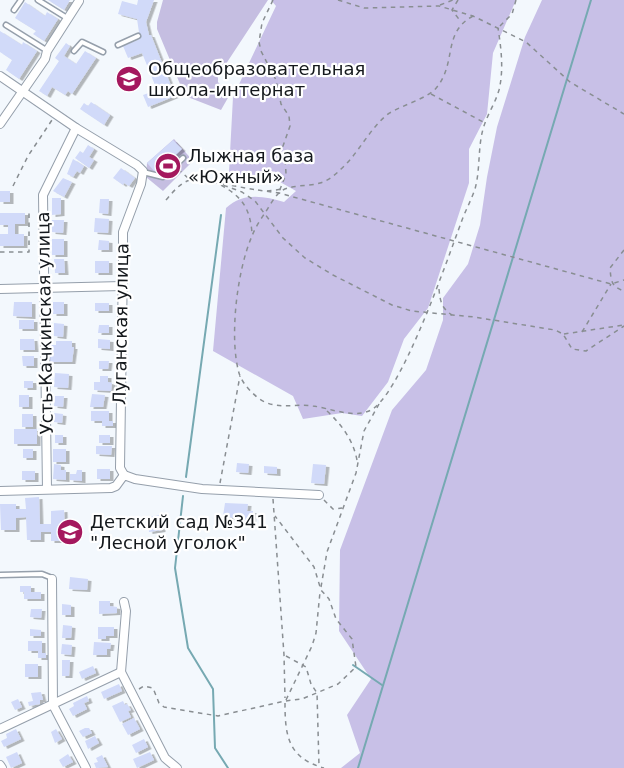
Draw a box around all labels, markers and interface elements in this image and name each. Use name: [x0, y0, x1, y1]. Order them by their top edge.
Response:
place label: Общеобразовательная школа-интернат: [148, 58, 365, 100]
school or university icon: Общеобразовательная школа-интернат: [114, 64, 144, 94]
place label: Лыжная база «Южный»: [188, 145, 314, 187]
sports icon: Лыжная база «Южный»: [153, 151, 183, 181]
street label: Усть-Качкинская улица: [32, 211, 57, 435]
street label: Луганская улица: [109, 243, 132, 405]
place label: Детский сад №341 "Лесной уголок": [90, 511, 268, 553]
school or university icon: Детский сад №341 "Лесной уголок": [55, 517, 85, 547]

